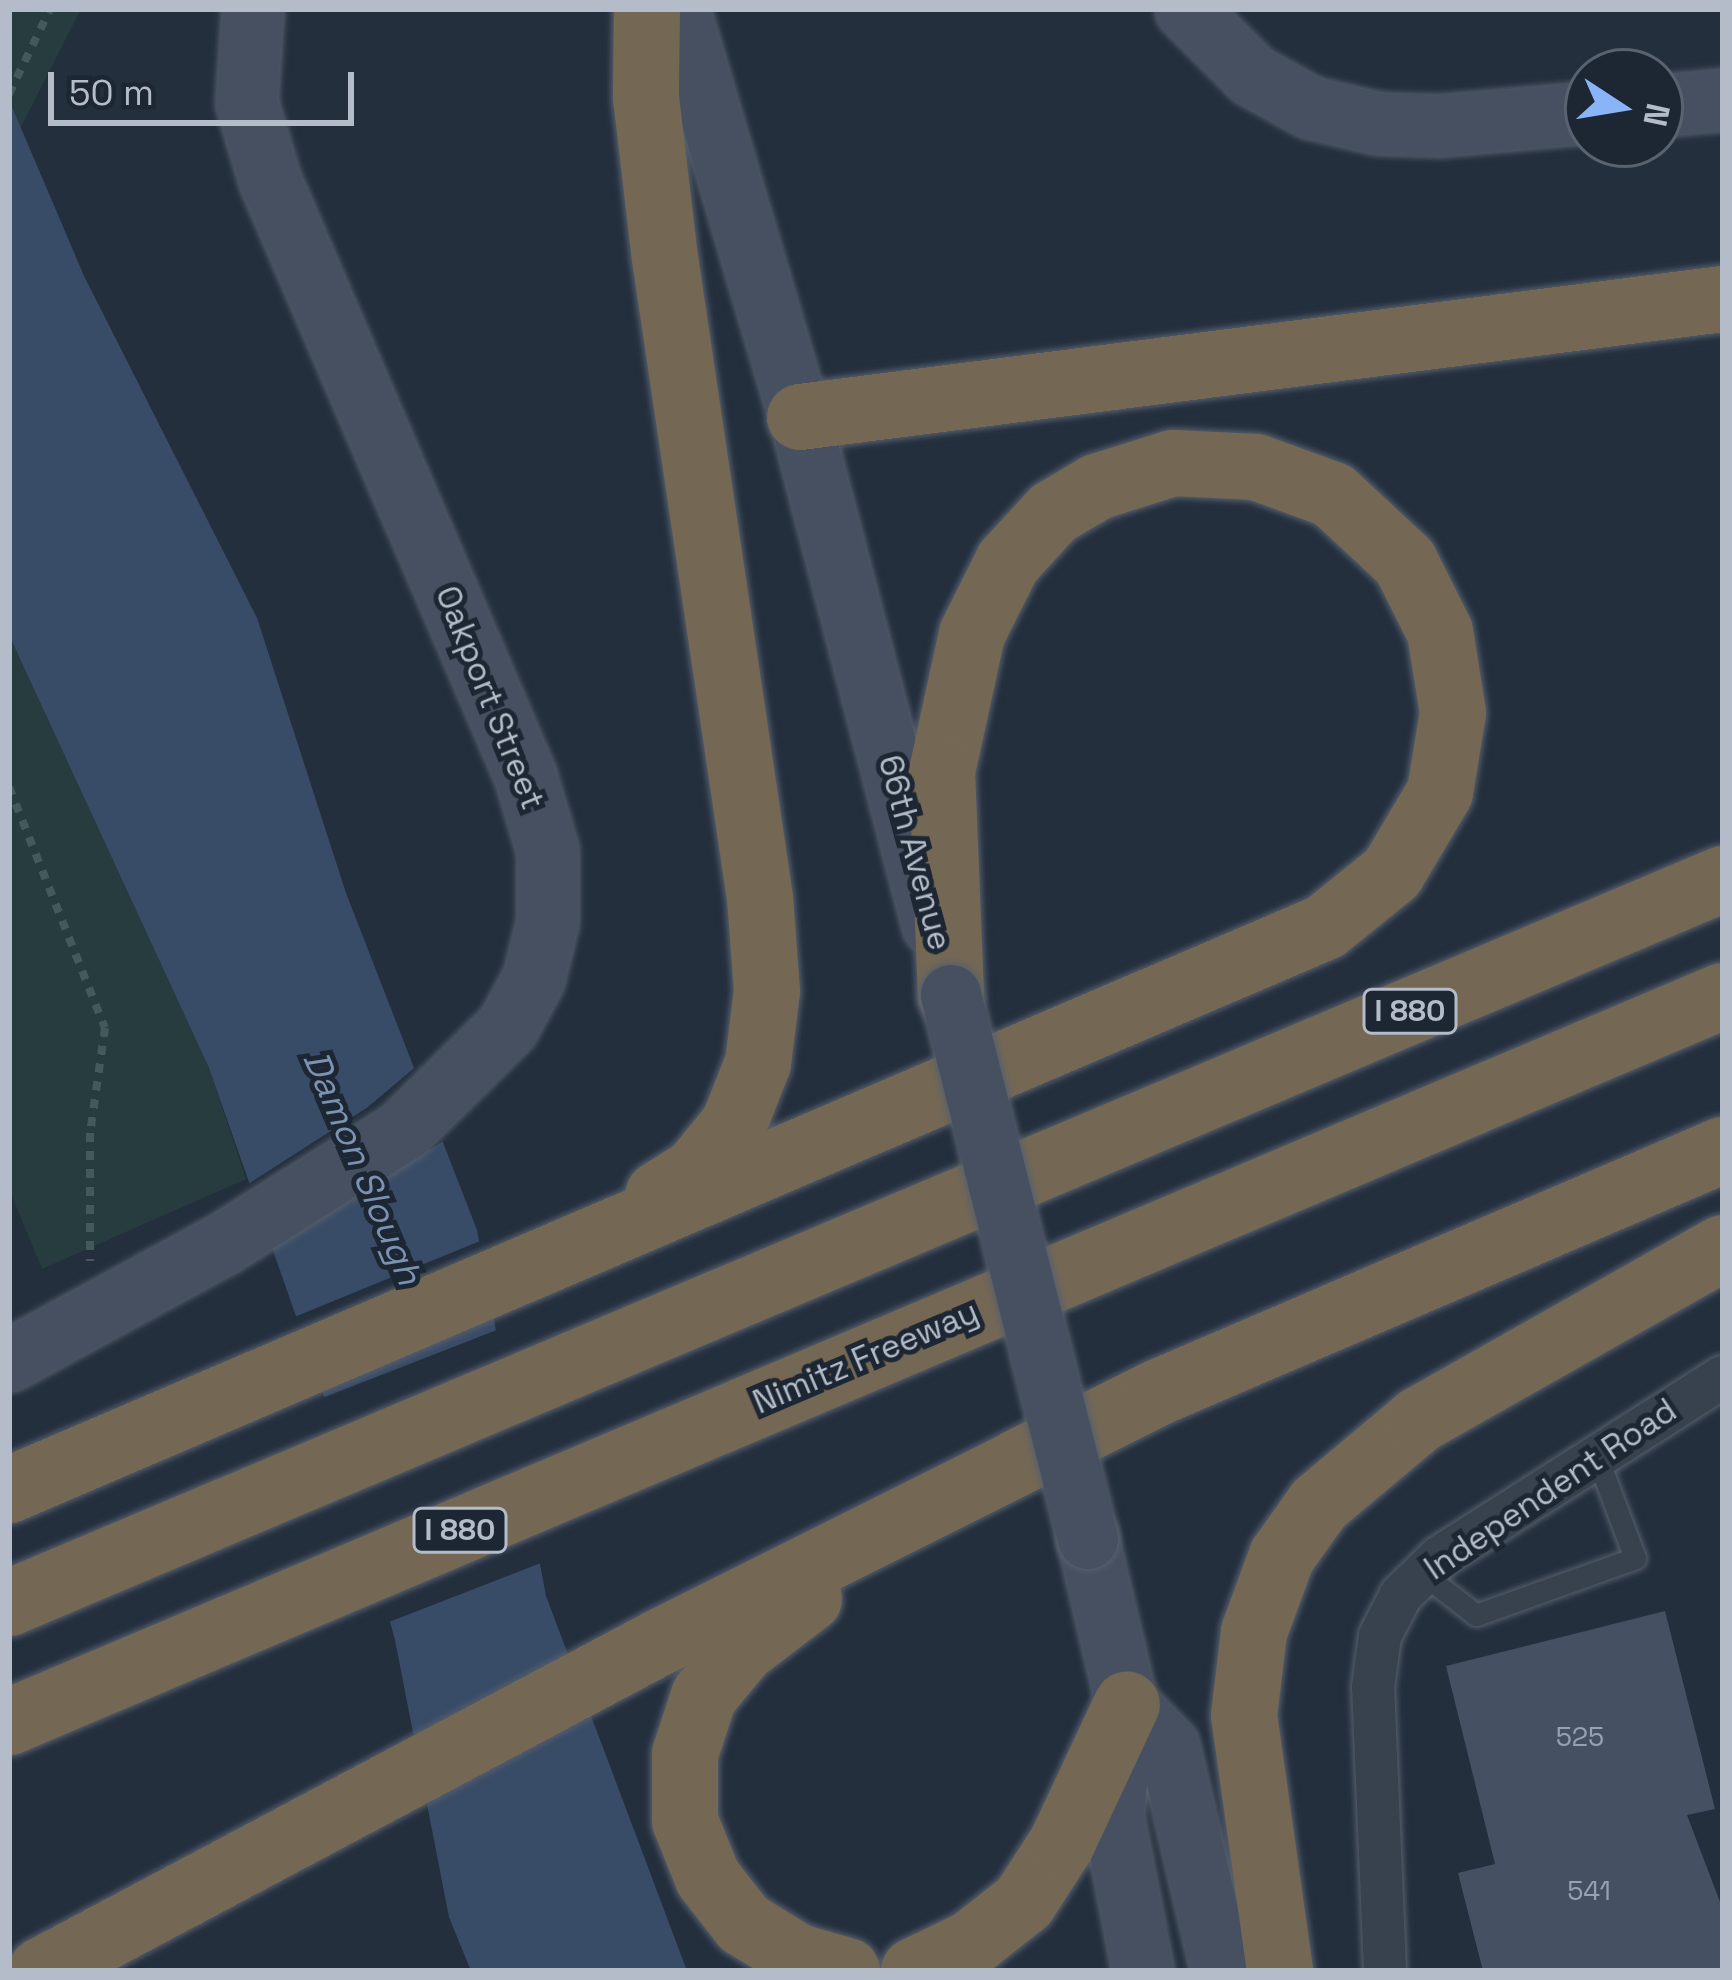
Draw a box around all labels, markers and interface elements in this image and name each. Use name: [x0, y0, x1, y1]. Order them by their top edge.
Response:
scale bar: [54, 48, 360, 122]
north arrow: [1564, 48, 1684, 168]
text: 50 m: [69, 70, 154, 116]
text: N: [1633, 100, 1679, 130]
street label: Oakport Street: [426, 581, 552, 815]
street label: 66th Avenue: [869, 751, 959, 955]
road number: I 880: [1362, 987, 1458, 1035]
water label: Damon Slough: [293, 1045, 431, 1291]
street label: Nimitz Freeway: [748, 1293, 984, 1423]
street label: Independent Road: [1418, 1391, 1684, 1589]
road number: I 880: [412, 1506, 508, 1554]
house number: 525: [1556, 1721, 1604, 1753]
house number: 541: [1567, 1875, 1611, 1907]

